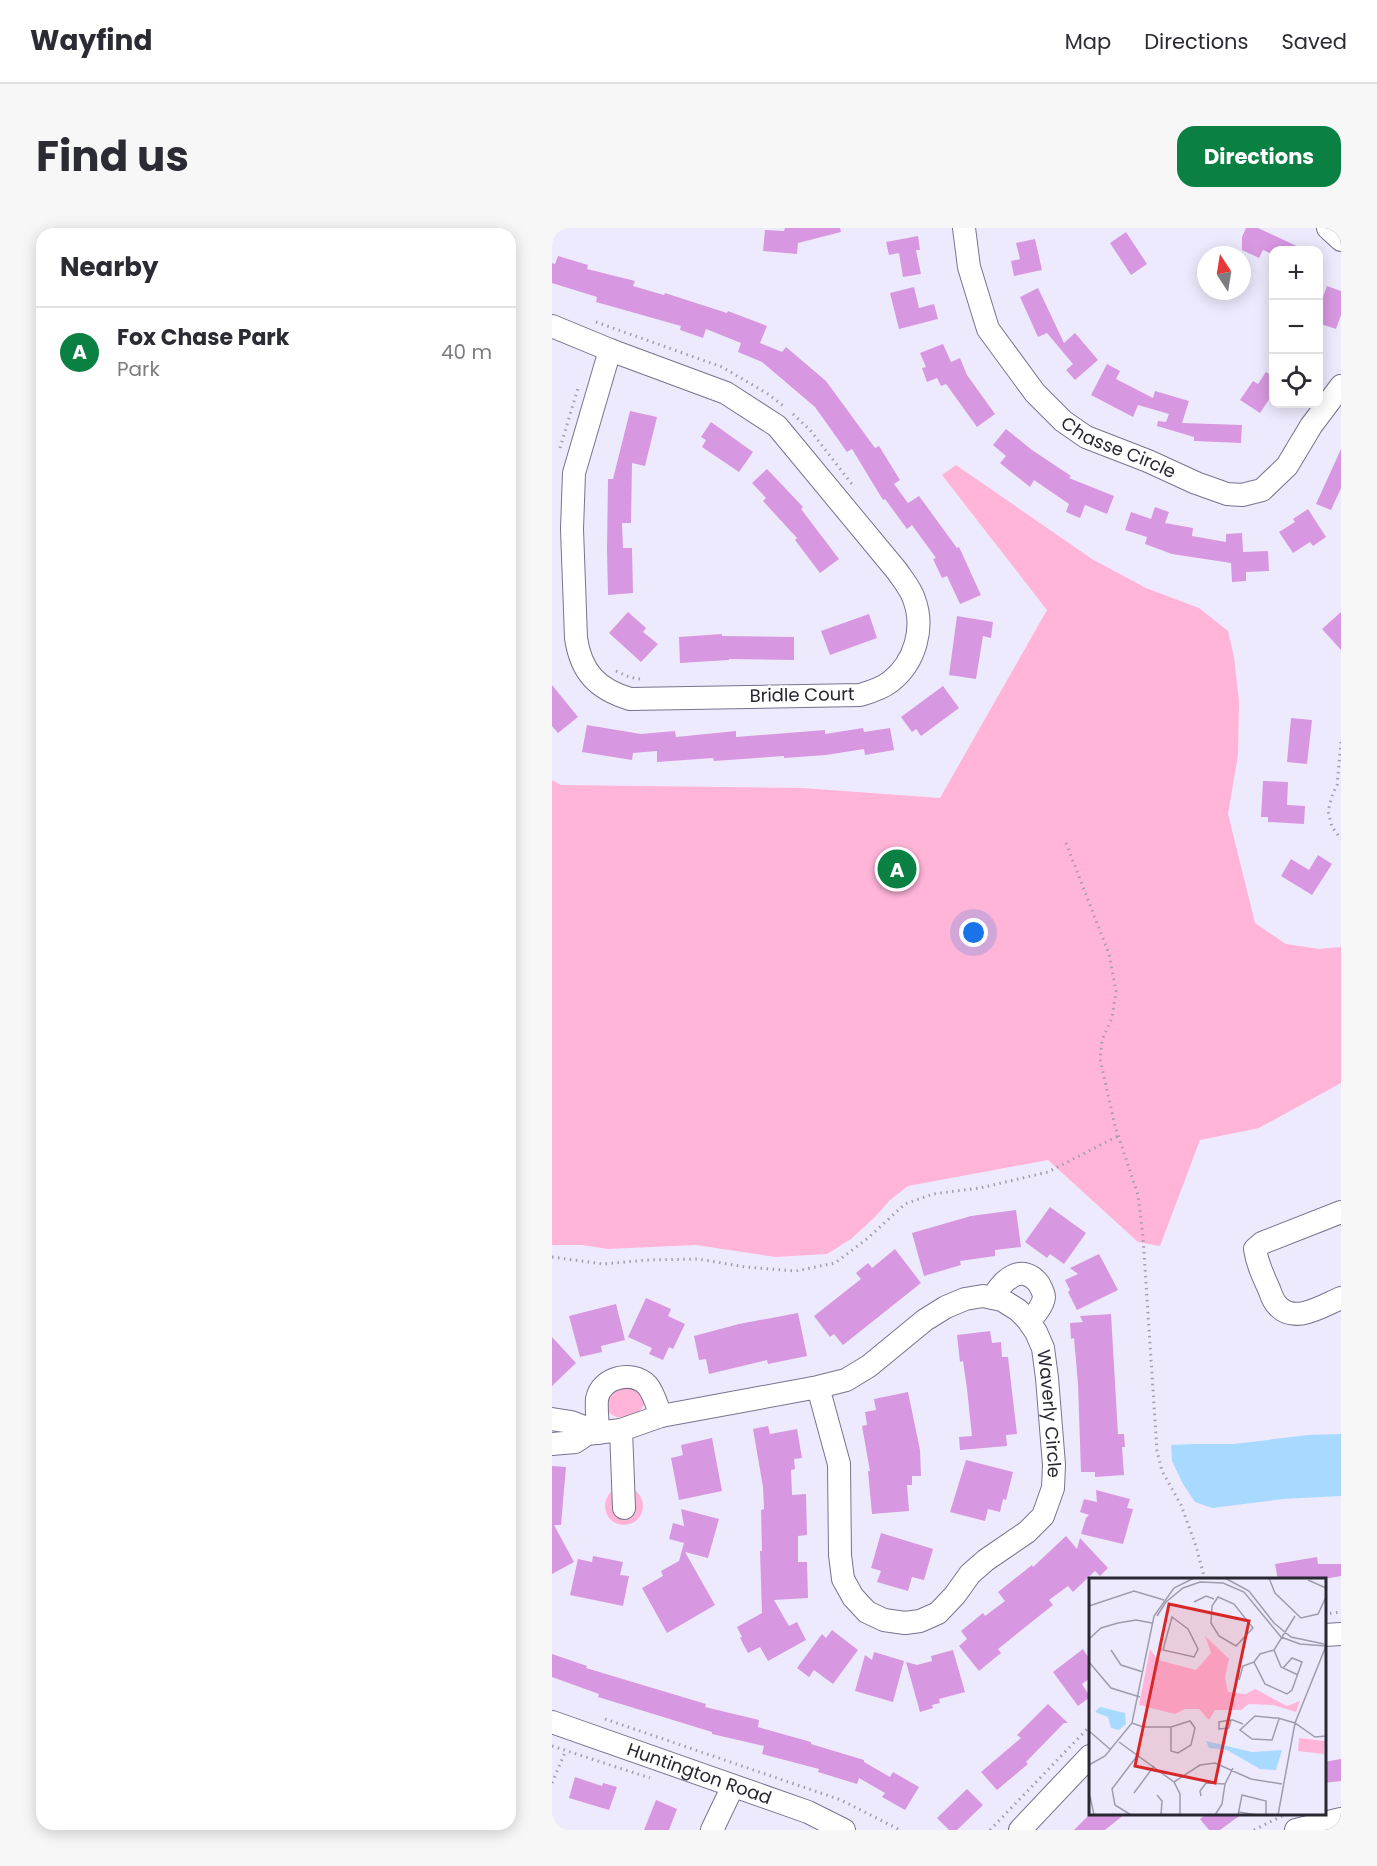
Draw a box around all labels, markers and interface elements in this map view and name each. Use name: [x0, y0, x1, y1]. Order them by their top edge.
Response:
text: Wayfind: [30, 21, 152, 60]
text: Map: [1065, 27, 1111, 56]
text: Directions: [1144, 27, 1248, 56]
text: Saved: [1281, 27, 1347, 56]
button: Directions: [1177, 126, 1341, 187]
text: Find us: [36, 127, 189, 186]
north arrow: [1197, 246, 1251, 300]
map controls: [1269, 246, 1323, 408]
button: +: [1269, 246, 1323, 300]
text: Nearby: [60, 249, 158, 285]
button: −: [1269, 300, 1323, 354]
text: Fox Chase Park: [117, 322, 289, 353]
text: A: [72, 338, 87, 366]
text: 40 m: [441, 338, 492, 366]
button: locate: [1269, 354, 1323, 408]
text: Park: [117, 355, 160, 383]
street label: Chasse Circle: [1056, 410, 1180, 484]
street label: Bridle Court: [749, 681, 855, 708]
pin: A: [878, 846, 916, 892]
your location: [959, 918, 988, 947]
street label: Waverly Circle: [1031, 1348, 1067, 1478]
inset map: [1089, 1578, 1326, 1815]
street label: Huntington Road: [624, 1736, 775, 1810]

